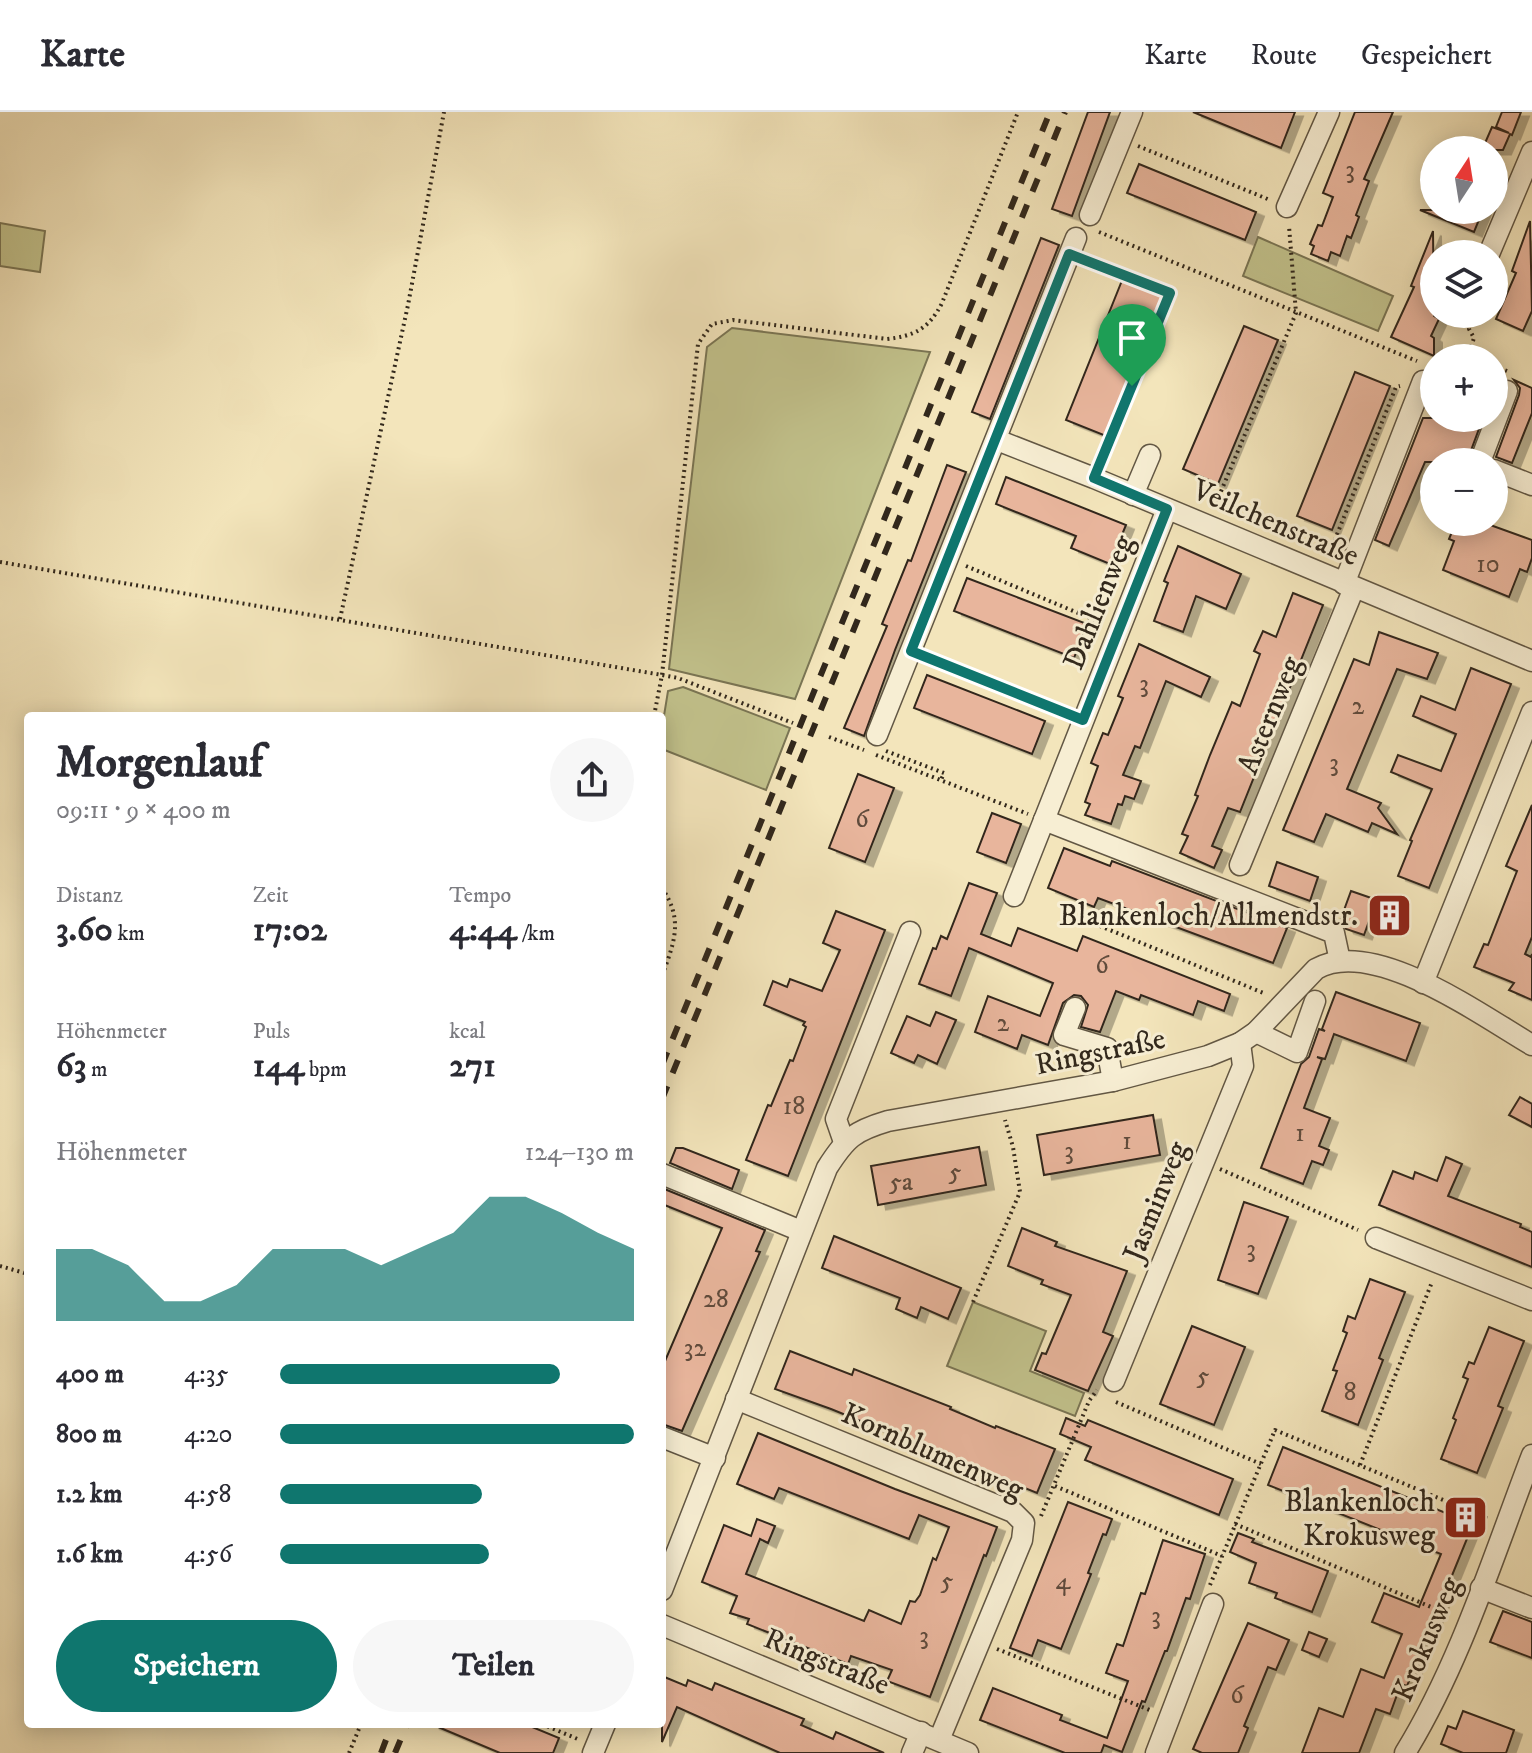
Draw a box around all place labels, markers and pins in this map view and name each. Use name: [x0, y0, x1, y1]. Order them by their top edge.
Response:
pin: [1098, 304, 1166, 386]
building icon: Blankenloch/Allmendstr.: [1365, 891, 1413, 939]
place label: Blankenloch/Allmendstr.: [1059, 898, 1358, 935]
place label: Blankenloch Krokusweg: [1284, 1484, 1435, 1555]
building icon: Blankenloch Krokusweg: [1442, 1494, 1490, 1542]

